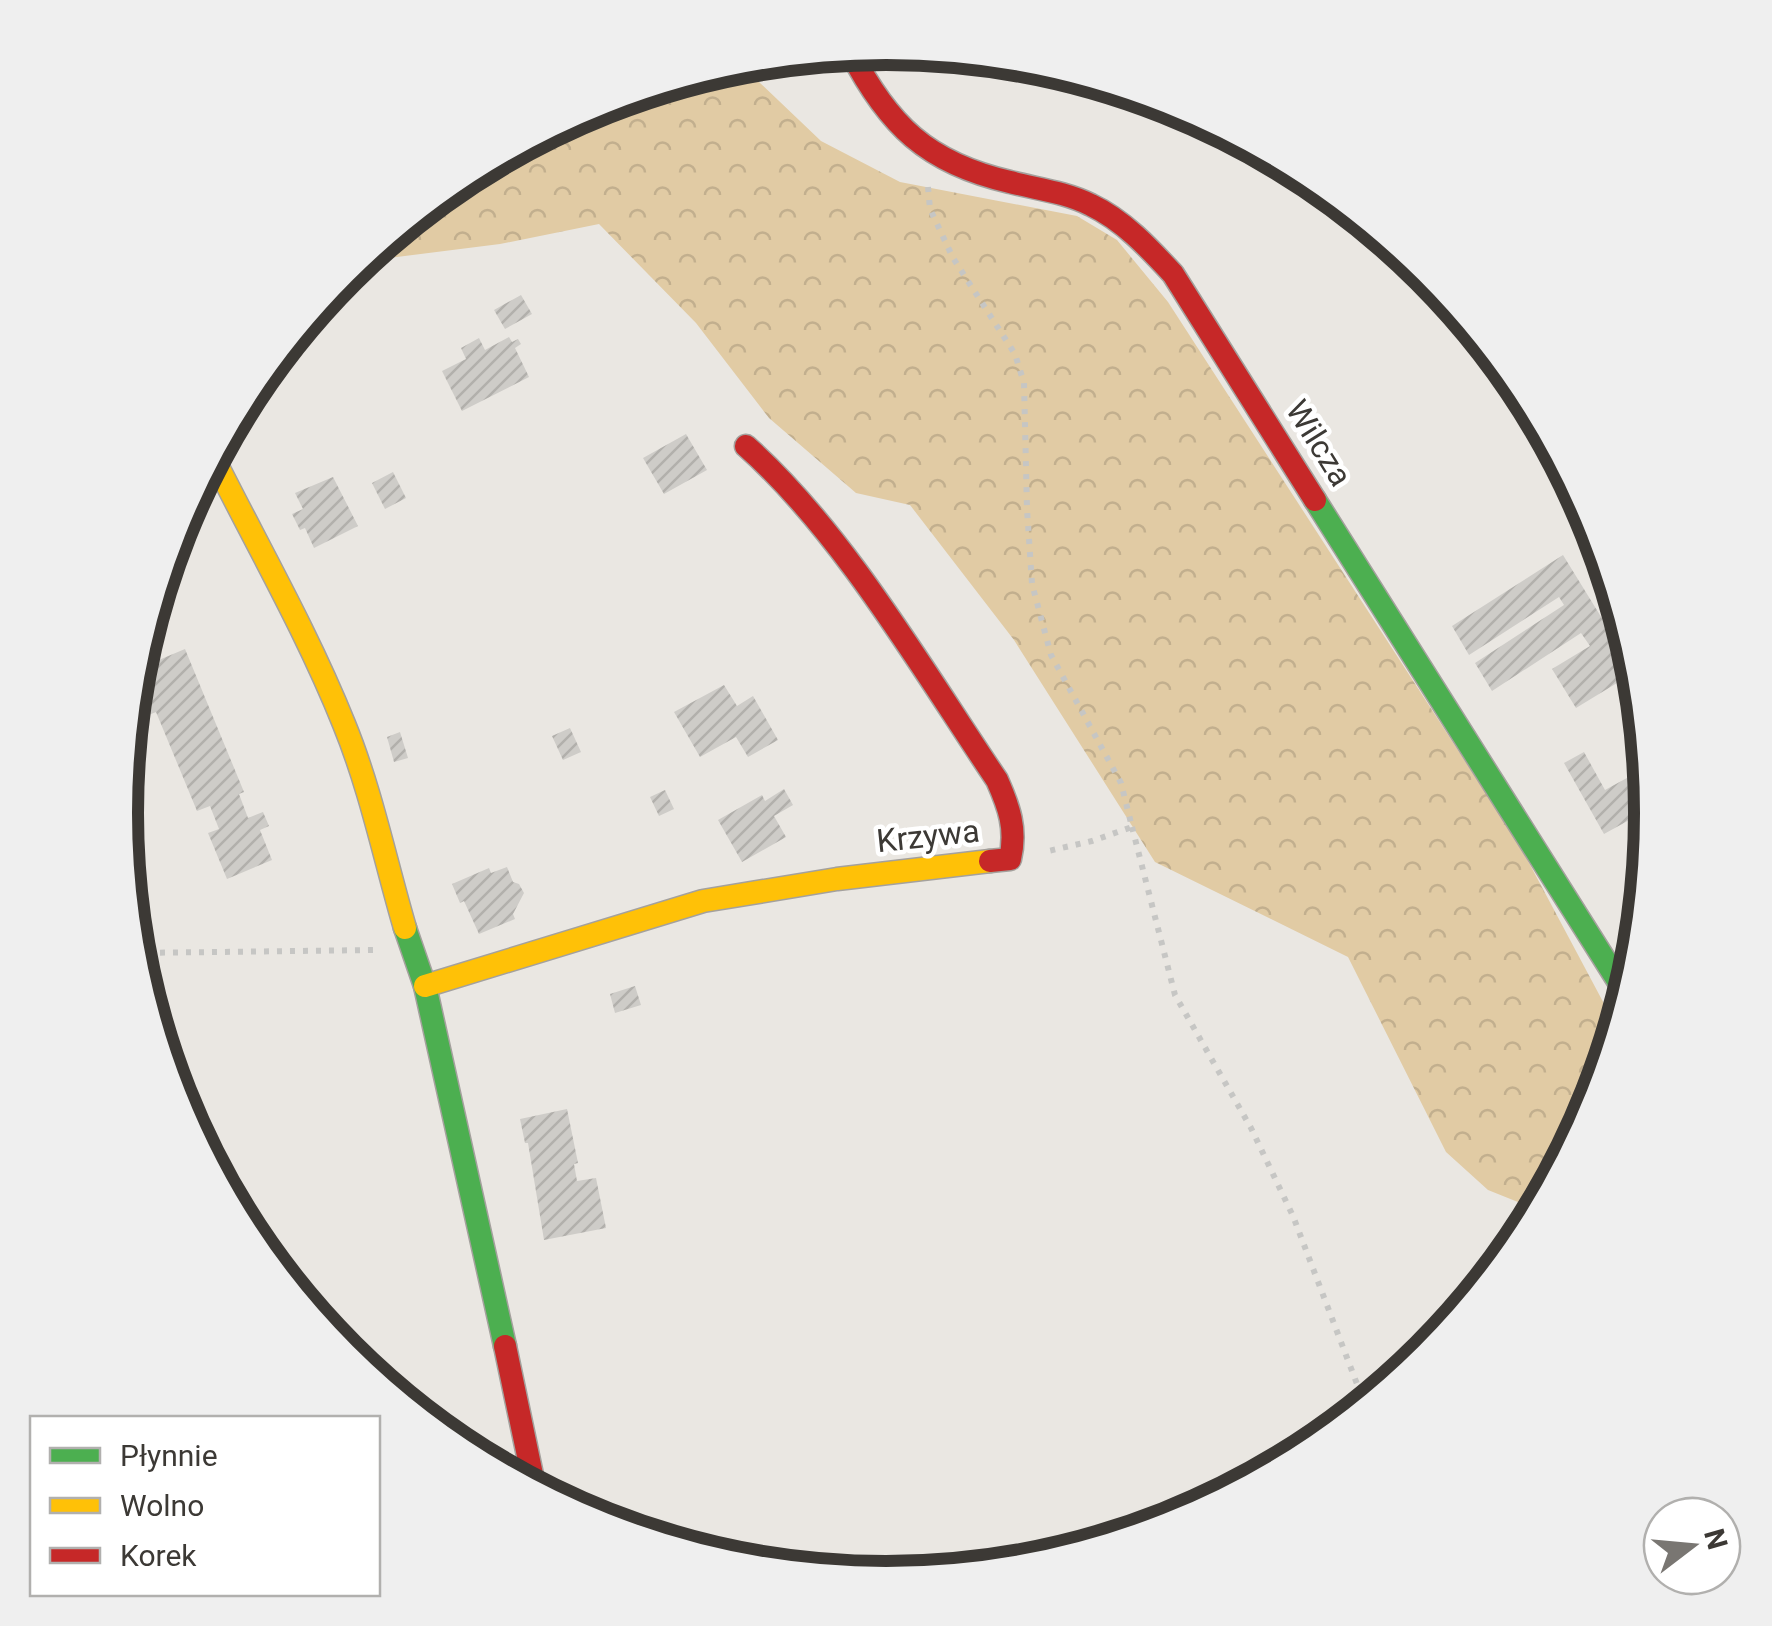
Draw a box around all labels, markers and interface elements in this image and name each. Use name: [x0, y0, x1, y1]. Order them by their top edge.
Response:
street label: Wilcza: [1278, 393, 1360, 493]
street label: Krzywa: [875, 812, 981, 860]
legend: [30, 1416, 380, 1596]
text: Płynnie: [120, 1438, 218, 1473]
text: Wolno: [120, 1488, 204, 1523]
north arrow: [1642, 1496, 1742, 1596]
text: N: [1697, 1525, 1734, 1553]
text: Korek: [120, 1538, 197, 1573]

